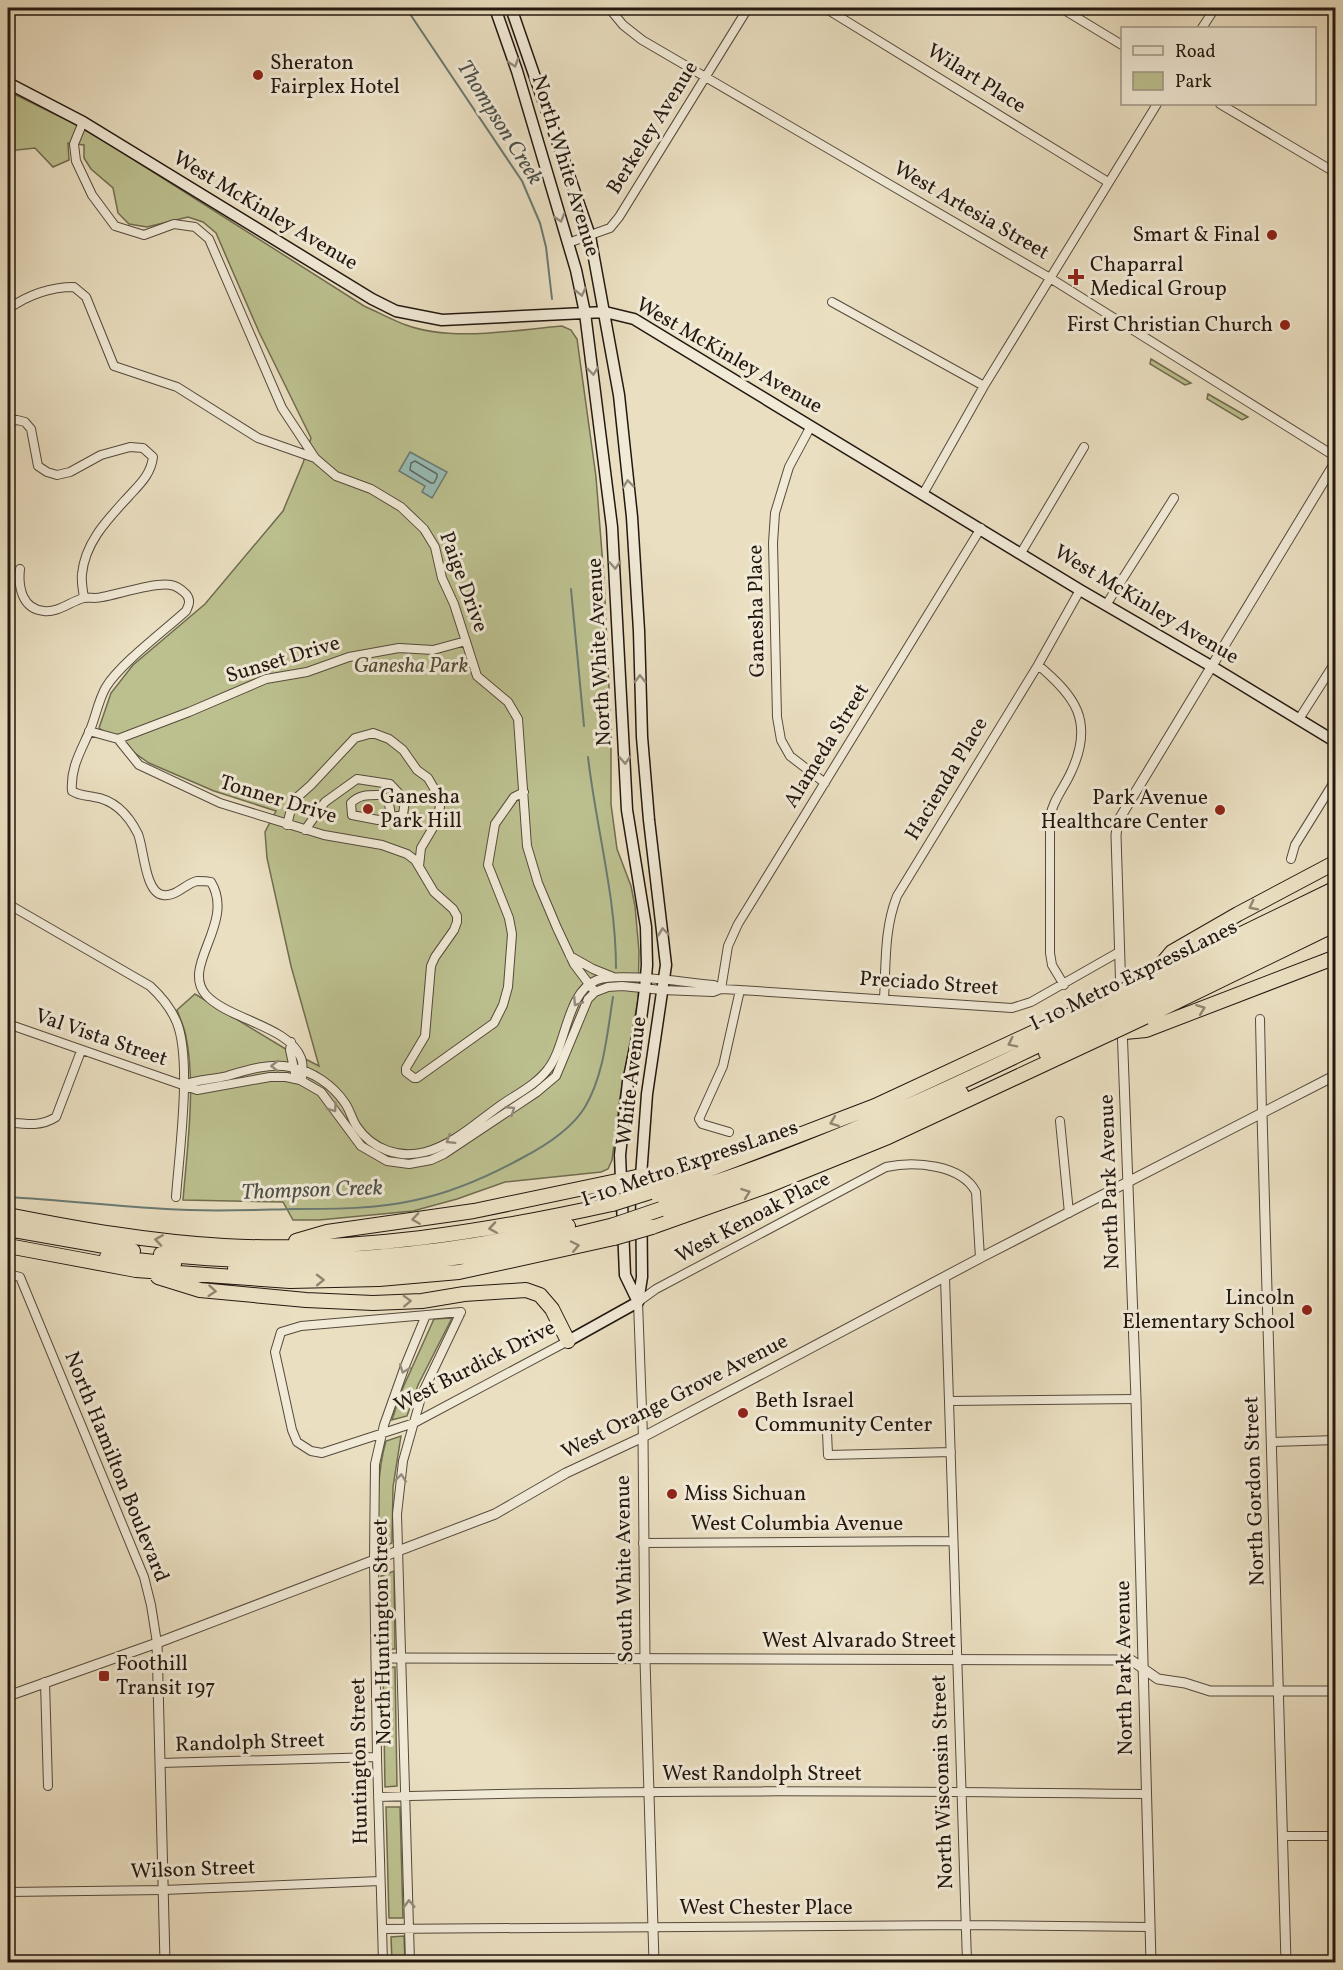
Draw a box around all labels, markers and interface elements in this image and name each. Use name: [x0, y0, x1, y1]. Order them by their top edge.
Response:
legend: [1121, 27, 1316, 105]
street label: Wilart Place: [921, 37, 1031, 121]
text: Road: [1175, 40, 1216, 65]
place label: Sheraton Fairplex Hotel: [270, 49, 400, 102]
water label: Thompson Creek: [448, 55, 550, 191]
street label: Berkeley Avenue: [600, 56, 706, 200]
one-way arrow: [506, 57, 519, 68]
marker: Sheraton Fairplex Hotel: [251, 68, 265, 82]
text: Park: [1175, 70, 1212, 95]
street label: North White Avenue: [524, 72, 606, 261]
street label: West McKinley Avenue: [167, 144, 363, 278]
street label: West Artesia Street: [888, 155, 1054, 267]
one-way arrow: [553, 212, 565, 223]
place label: Smart & Final: [1132, 221, 1260, 250]
marker: Smart & Final: [1265, 228, 1279, 242]
place label: Chaparral Medical Group: [1090, 251, 1227, 304]
marker: Chaparral Medical Group: [1067, 268, 1085, 286]
one-way arrow: [573, 286, 586, 296]
street label: West McKinley Avenue: [630, 291, 828, 421]
place label: First Christian Church: [1067, 311, 1273, 340]
marker: First Christian Church: [1278, 318, 1292, 332]
one-way arrow: [586, 367, 598, 376]
one-way arrow: [623, 479, 635, 489]
street label: Paige Drive: [431, 528, 495, 636]
street label: West McKinley Avenue: [1048, 538, 1244, 672]
street label: Ganesha Place: [741, 544, 773, 678]
street label: North White Avenue: [581, 557, 619, 747]
one-way arrow: [608, 560, 621, 569]
street label: Sunset Drive: [222, 629, 344, 691]
park label: Ganesha Park: [354, 652, 468, 681]
one-way arrow: [634, 674, 646, 683]
street label: Alameda Street: [777, 678, 877, 814]
street label: Hacienda Place: [899, 712, 995, 846]
one-way arrow: [619, 755, 632, 764]
street label: Tonner Drive: [216, 768, 340, 832]
place label: Ganesha Park Hill: [380, 783, 462, 836]
place label: Park Avenue Healthcare Center: [1041, 784, 1208, 837]
marker: Ganesha Park Hill: [361, 802, 375, 816]
marker: Park Avenue Healthcare Center: [1213, 803, 1227, 817]
one-way arrow: [1249, 899, 1259, 910]
street label: I-10 Metro ExpressLanes: [1026, 913, 1242, 1039]
one-way arrow: [657, 928, 670, 937]
street label: Preciado Street: [858, 965, 1000, 1003]
one-way arrow: [573, 995, 584, 1006]
street label: Val Vista Street: [31, 1002, 171, 1074]
one-way arrow: [1195, 1004, 1206, 1016]
street label: White Avenue: [610, 1015, 654, 1147]
one-way arrow: [1008, 1036, 1019, 1048]
one-way arrow: [270, 1060, 279, 1072]
street label: North Park Avenue: [1092, 1094, 1128, 1270]
one-way arrow: [326, 1101, 337, 1112]
one-way arrow: [504, 1106, 515, 1117]
street label: I-10 Metro ExpressLanes: [578, 1113, 802, 1215]
one-way arrow: [829, 1114, 840, 1127]
one-way arrow: [446, 1132, 456, 1144]
street label: West Kenoak Place: [671, 1165, 835, 1271]
water label: Thompson Creek: [241, 1173, 383, 1209]
one-way arrow: [740, 1188, 751, 1201]
one-way arrow: [411, 1213, 421, 1225]
one-way arrow: [489, 1221, 499, 1234]
one-way arrow: [154, 1235, 164, 1247]
one-way arrow: [570, 1241, 580, 1254]
one-way arrow: [315, 1274, 324, 1287]
one-way arrow: [208, 1284, 217, 1297]
place label: Lincoln Elementary School: [1122, 1284, 1295, 1337]
one-way arrow: [402, 1295, 411, 1308]
marker: Lincoln Elementary School: [1300, 1303, 1314, 1317]
street label: West Burdick Drive: [389, 1314, 561, 1420]
street label: West Orange Grove Avenue: [557, 1327, 793, 1467]
street label: North Hamilton Boulevard: [56, 1347, 176, 1587]
one-way arrow: [398, 1364, 411, 1374]
place label: Beth Israel Community Center: [755, 1387, 932, 1440]
street label: North Gordon Street: [1237, 1396, 1273, 1586]
marker: Beth Israel Community Center: [736, 1406, 750, 1420]
one-way arrow: [394, 1474, 407, 1483]
street label: South White Avenue: [609, 1475, 641, 1663]
place label: Miss Sichuan: [684, 1480, 806, 1509]
marker: Miss Sichuan: [665, 1487, 679, 1501]
street label: West Columbia Avenue: [691, 1510, 903, 1539]
street label: North Huntington Street: [367, 1518, 399, 1746]
street label: North Park Avenue: [1109, 1580, 1141, 1756]
street label: West Alvarado Street: [762, 1627, 956, 1656]
place label: Foothill Transit 197: [116, 1650, 215, 1703]
marker: Foothill Transit 197: [97, 1669, 111, 1683]
street label: North Wisconsin Street: [925, 1674, 961, 1890]
street label: Huntington Street: [344, 1677, 376, 1845]
street label: Randolph Street: [175, 1726, 325, 1760]
street label: West Randolph Street: [662, 1760, 862, 1789]
street label: Wilson Street: [130, 1853, 256, 1887]
street label: West Chester Place: [679, 1894, 853, 1923]
one-way arrow: [402, 1900, 415, 1909]

